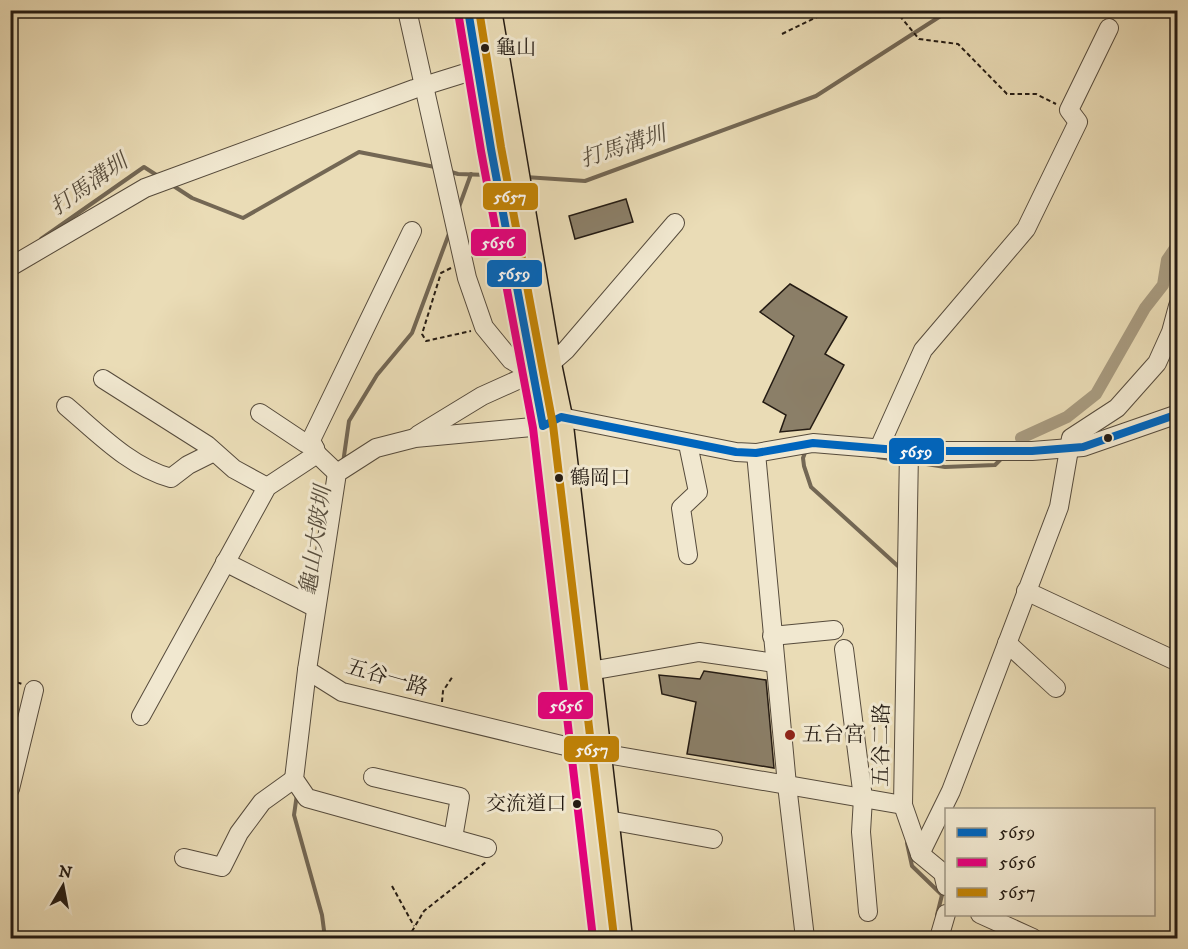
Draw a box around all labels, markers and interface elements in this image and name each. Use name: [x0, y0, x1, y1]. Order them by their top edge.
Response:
place label: 龜山: [496, 36, 536, 61]
marker: 龜山: [479, 42, 491, 54]
water label: 打馬溝圳: [577, 119, 673, 173]
water label: 打馬溝圳: [45, 146, 136, 221]
line badge: 5657: [482, 182, 539, 211]
text: 5657: [493, 187, 526, 207]
line badge: 5656: [470, 228, 527, 257]
text: 5656: [481, 233, 516, 253]
line badge: 5659: [486, 259, 543, 288]
text: 5659: [497, 264, 530, 284]
unlabelled marker: [1102, 432, 1114, 444]
line badge: 5659: [888, 437, 945, 465]
text: 5659: [899, 442, 932, 462]
place label: 鶴岡口: [570, 466, 630, 491]
marker: 鶴岡口: [553, 472, 565, 484]
water label: 龜山大陂圳: [295, 481, 338, 597]
street label: 五谷一路: [343, 654, 431, 702]
line badge: 5656: [537, 691, 594, 720]
text: 5656: [549, 696, 584, 716]
street label: 五谷二路: [868, 703, 896, 787]
place label: 五台宮: [802, 722, 865, 748]
marker: 五台宮: [783, 728, 797, 742]
line badge: 5657: [563, 735, 620, 763]
text: 5657: [575, 740, 608, 760]
place label: 交流道口: [486, 792, 566, 817]
marker: 交流道口: [571, 798, 583, 810]
legend: [945, 808, 1155, 916]
text: 5659: [999, 822, 1035, 844]
text: 5656: [999, 852, 1036, 874]
north arrow: [33, 856, 93, 916]
text: N: [57, 861, 74, 883]
text: 5657: [999, 882, 1036, 904]

